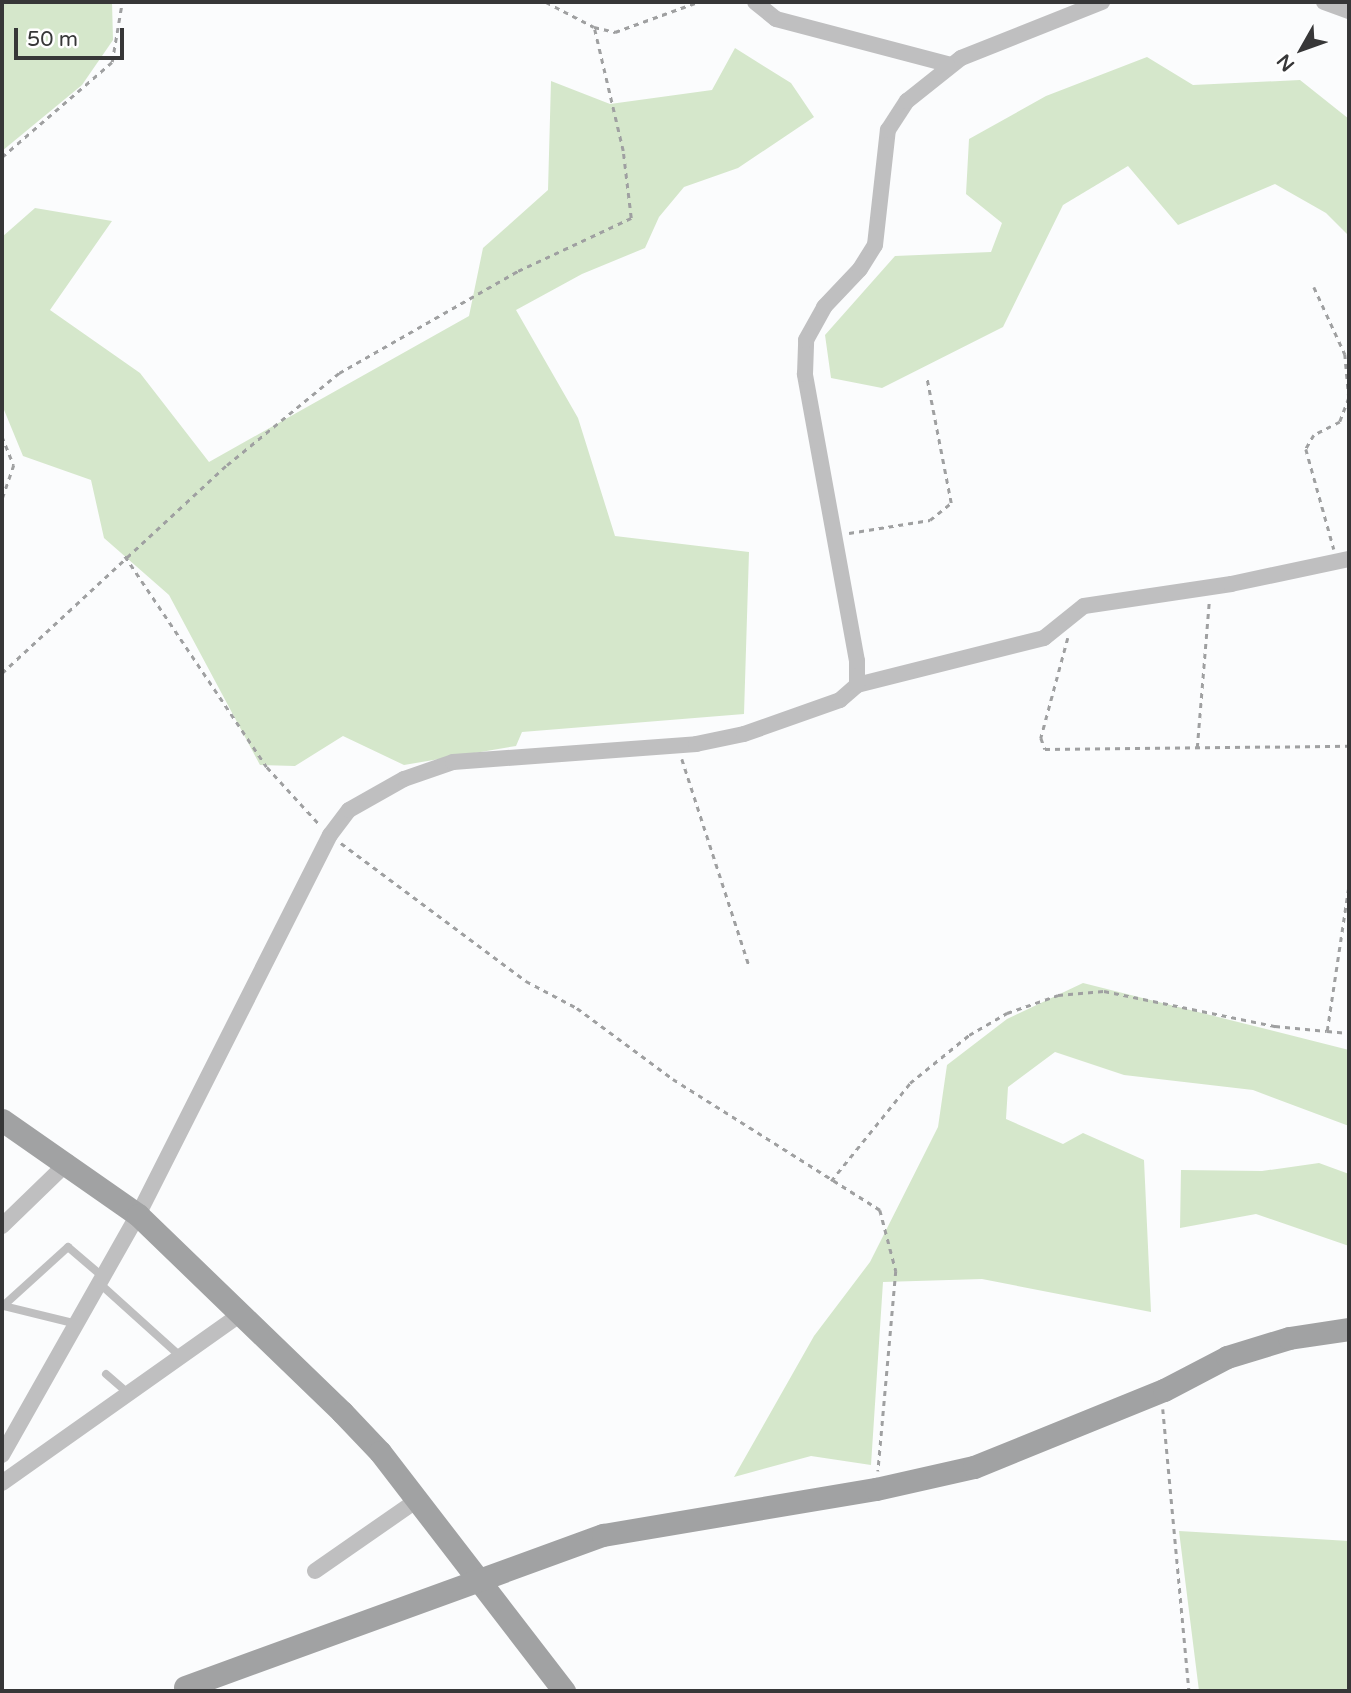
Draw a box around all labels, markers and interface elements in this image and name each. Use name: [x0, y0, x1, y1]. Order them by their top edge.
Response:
scale bar: [18, 14, 128, 58]
north arrow: [1267, 14, 1337, 84]
text: 50 m: [27, 27, 78, 52]
text: N: [1273, 50, 1299, 75]

